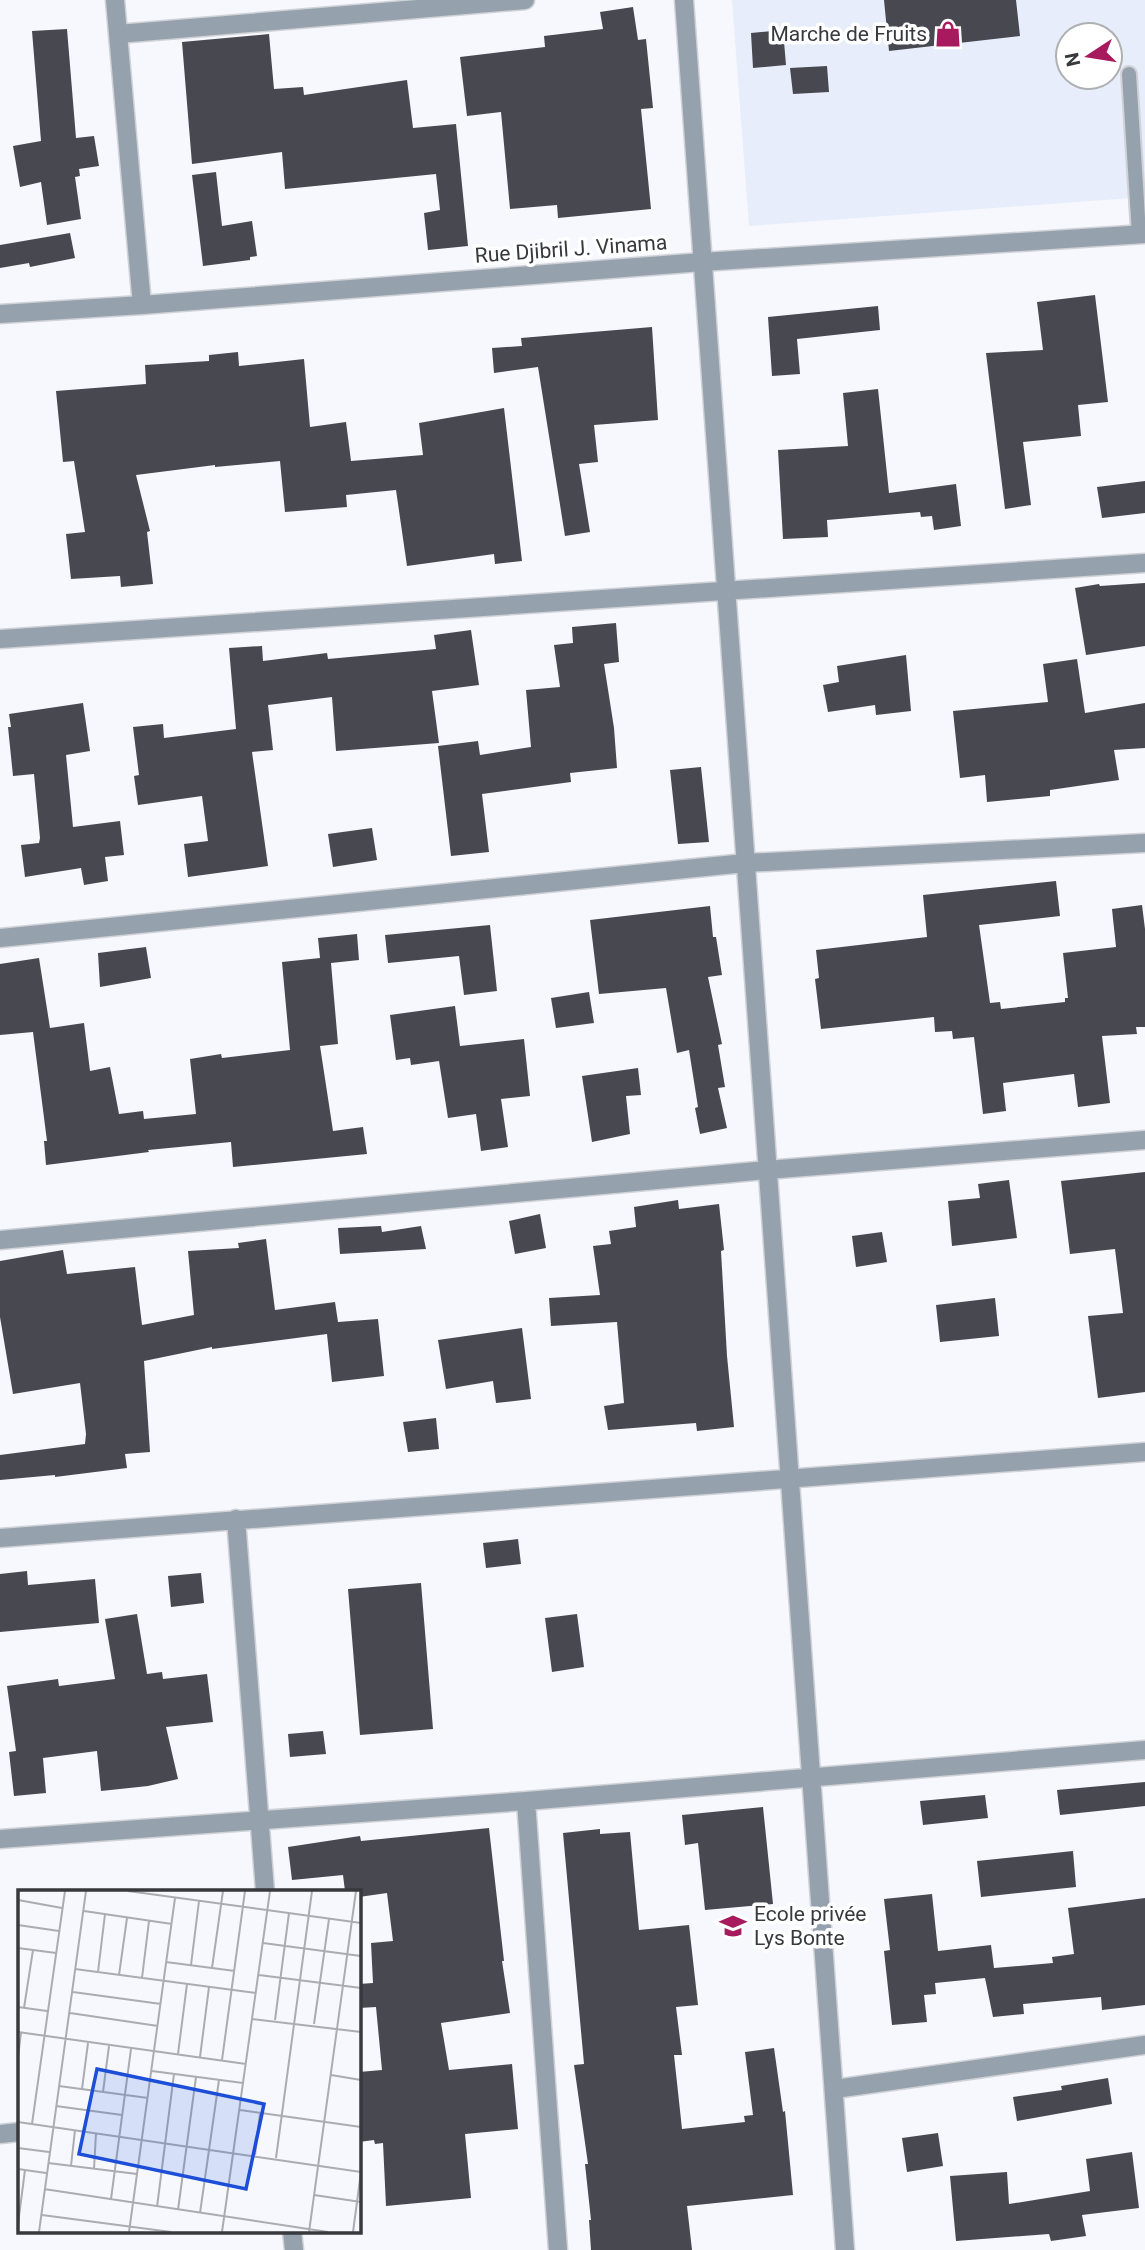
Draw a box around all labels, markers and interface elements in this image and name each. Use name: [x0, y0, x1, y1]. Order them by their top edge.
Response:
shop icon: Marche de Fruits: [933, 19, 963, 49]
north arrow: [1054, 21, 1124, 91]
place label: Marche de Fruits: [770, 22, 927, 46]
text: N: [1060, 50, 1086, 68]
street label: Rue Djibril J. Vinama: [474, 230, 668, 268]
inset map: [18, 1890, 360, 2232]
place label: Ecole privée Lys Bonte: [754, 1902, 867, 1950]
school or university icon: Ecole privée Lys Bonte: [718, 1911, 748, 1941]

